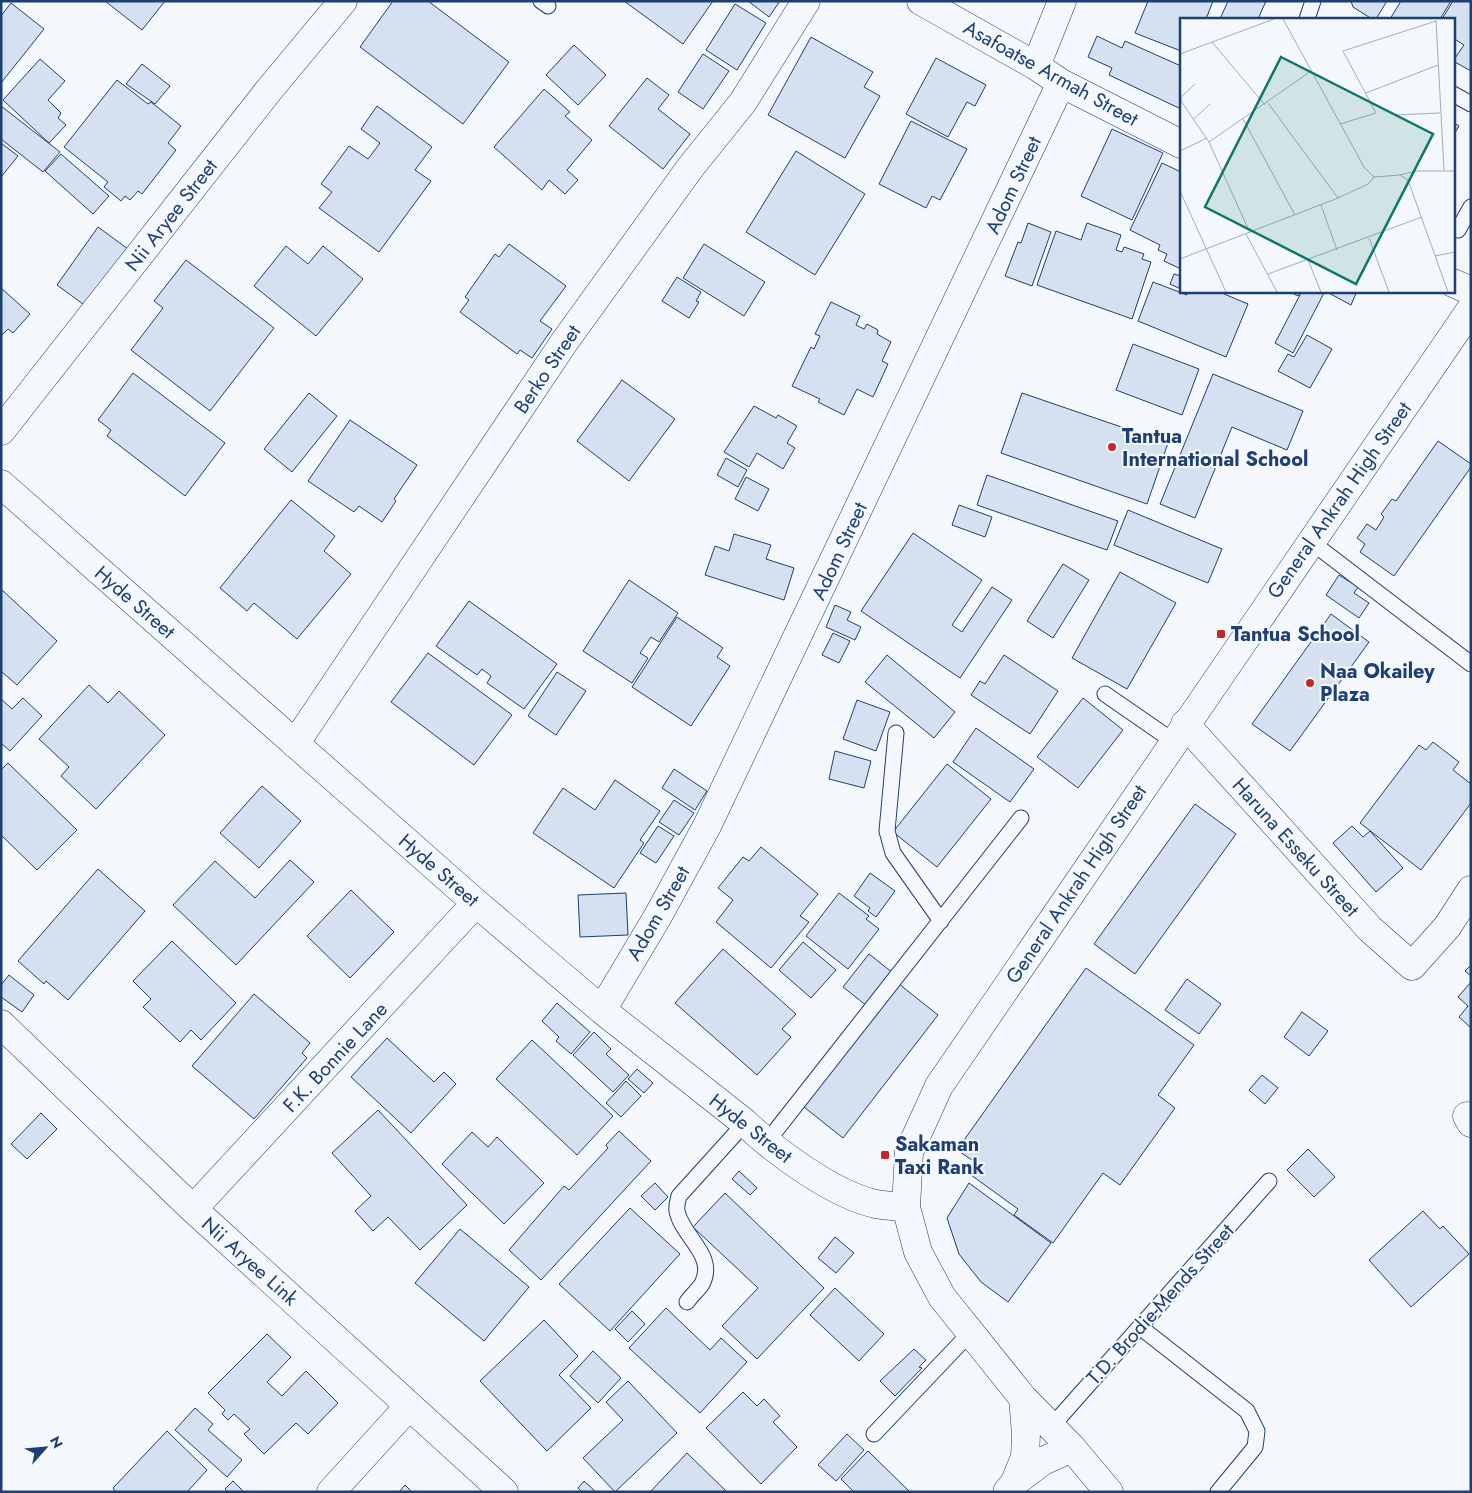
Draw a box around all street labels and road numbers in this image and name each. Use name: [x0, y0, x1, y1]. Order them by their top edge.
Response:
street label: Asafoatse Armah Street: [958, 13, 1144, 134]
street label: Adom Street: [978, 131, 1049, 239]
street label: Nii Aryee Street: [118, 153, 225, 278]
street label: Berko Street: [507, 319, 588, 419]
street label: General Ankrah High Street: [1260, 396, 1419, 605]
street label: Adom Street: [804, 497, 875, 605]
street label: Hyde Street: [88, 559, 182, 646]
street label: Haruna Esseku Street: [1225, 772, 1366, 923]
street label: General Ankrah High Street: [999, 779, 1154, 990]
street label: Hyde Street: [392, 827, 486, 914]
street label: Adom Street: [620, 860, 697, 966]
street label: F.K. Bonnie Lane: [276, 996, 394, 1119]
street label: Hyde Street: [703, 1087, 799, 1170]
street label: Nii Aryee Link: [195, 1210, 305, 1313]
street label: T.D. Brodie-Mends Street: [1080, 1217, 1241, 1391]

